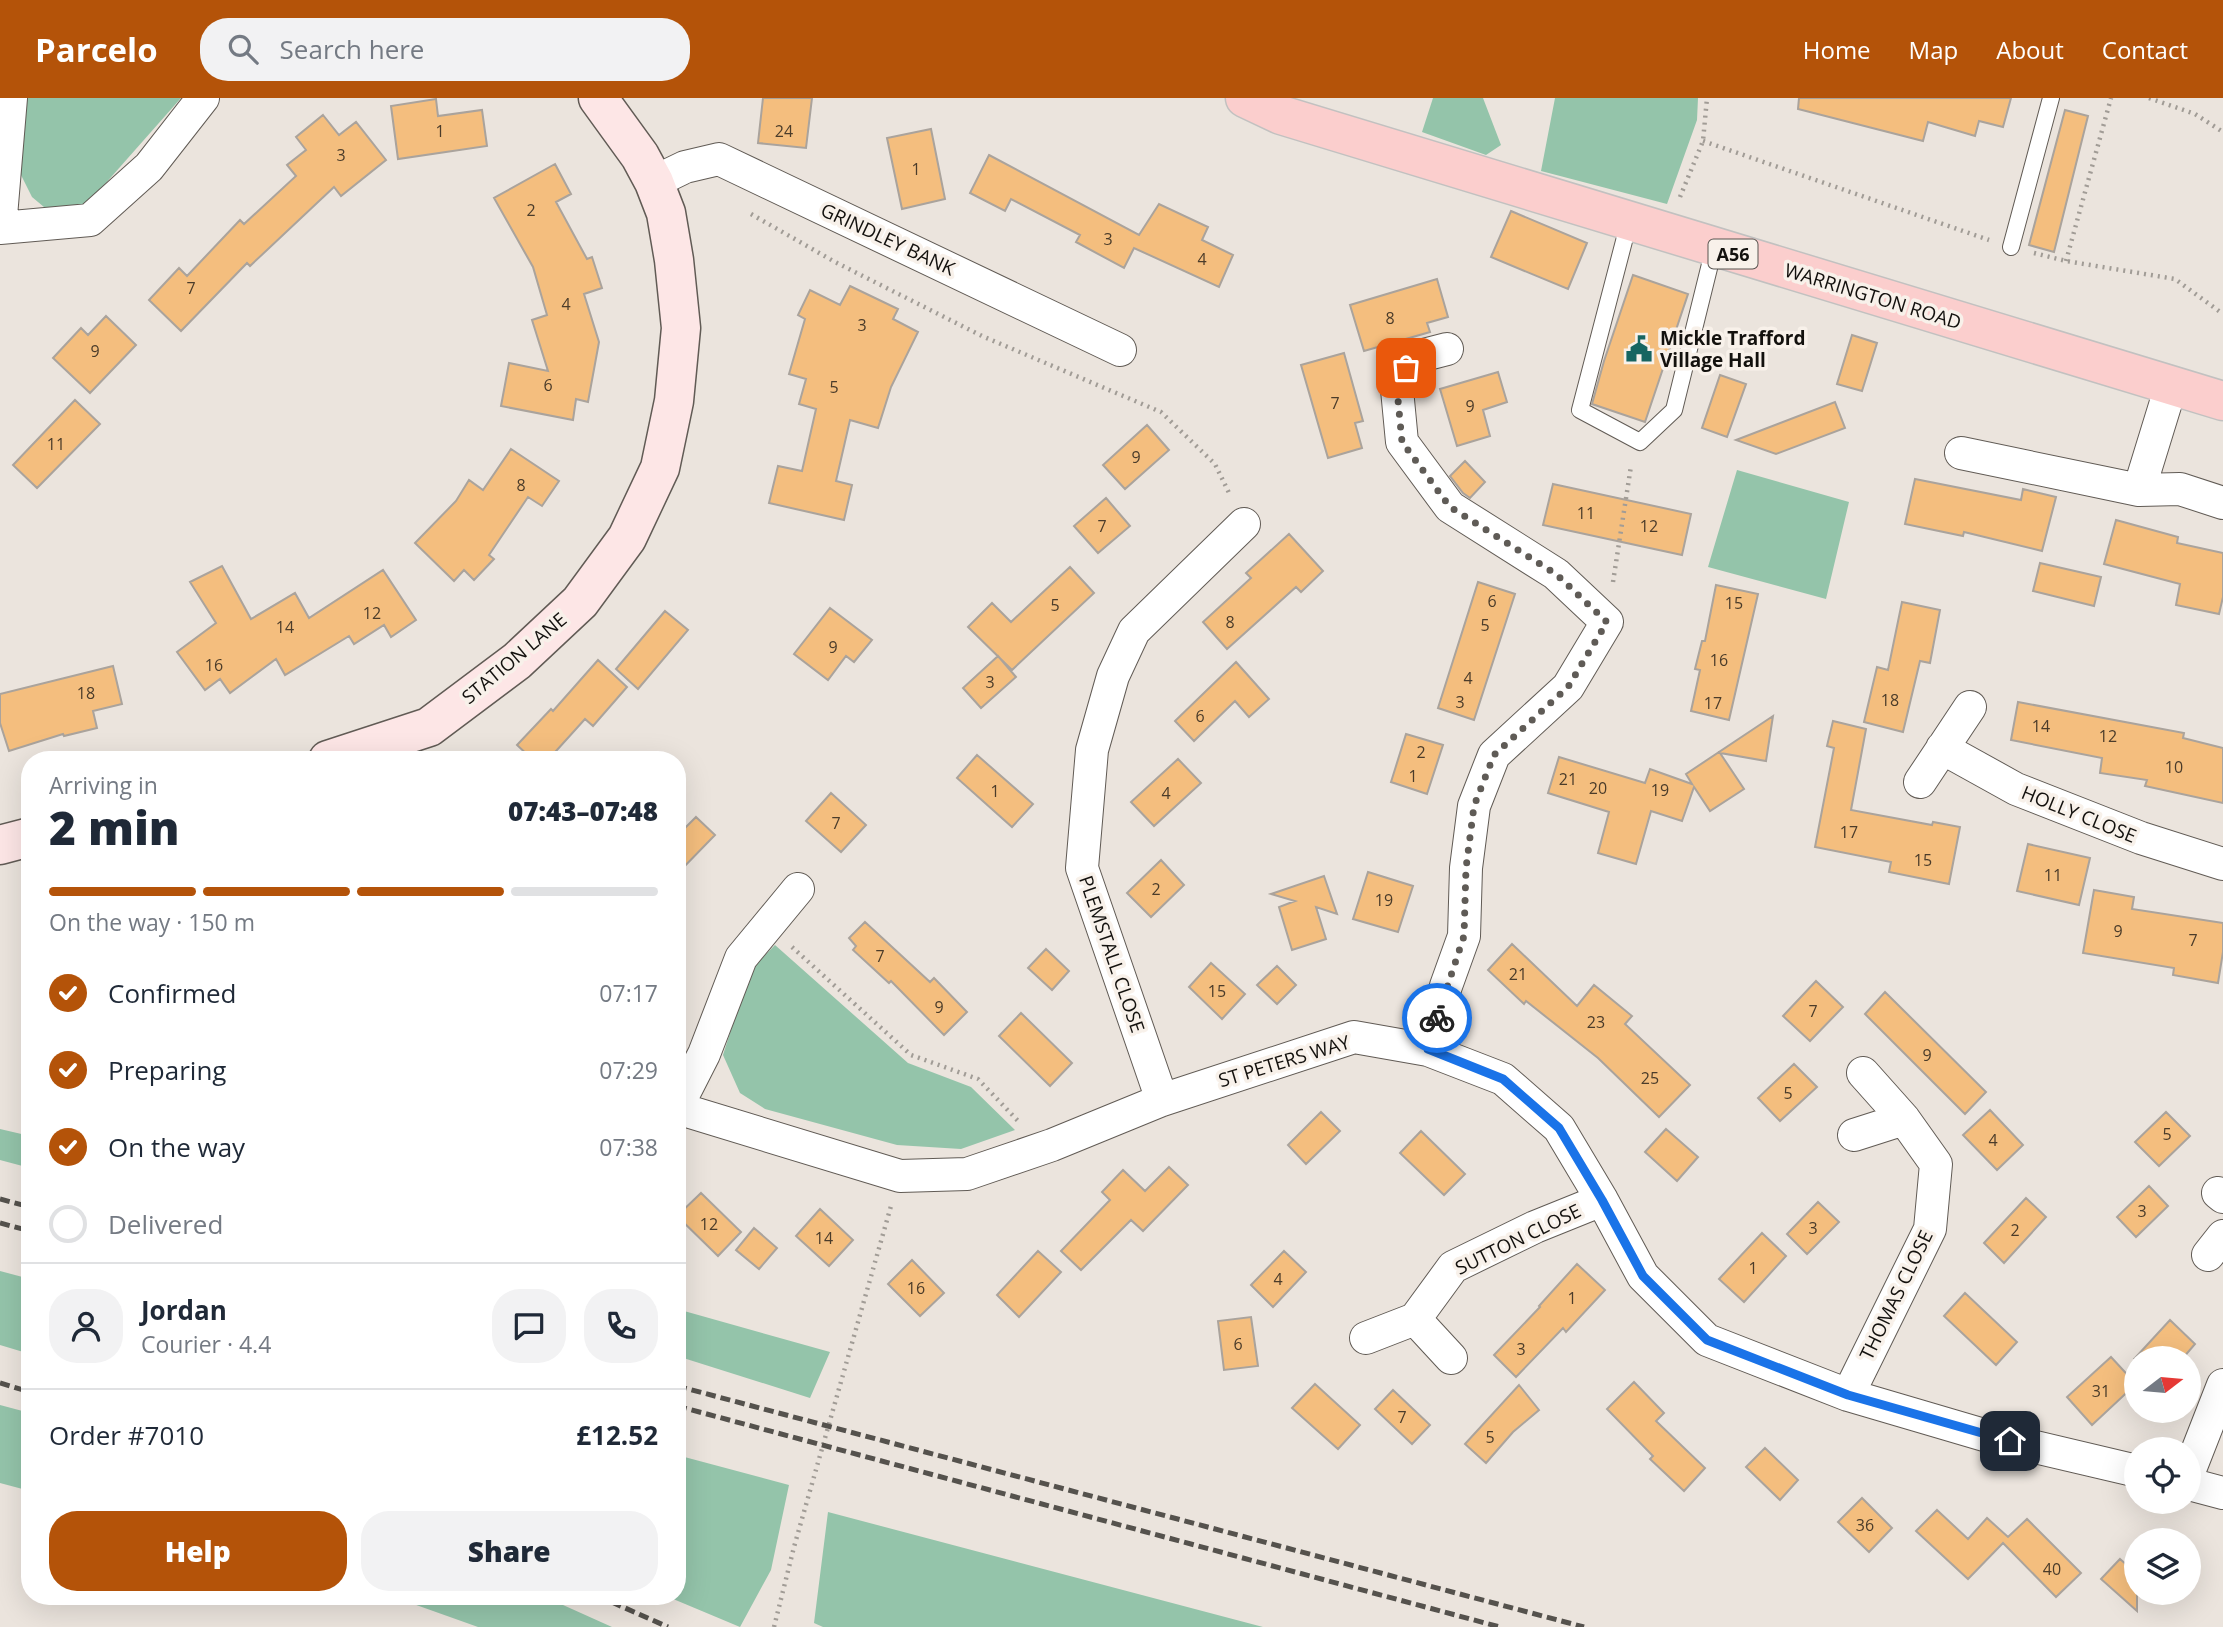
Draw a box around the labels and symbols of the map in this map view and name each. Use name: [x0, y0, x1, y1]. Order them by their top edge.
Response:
house number: 1: [435, 120, 445, 142]
house number: 24: [775, 120, 793, 142]
house number: 3: [336, 144, 346, 166]
house number: 1: [911, 158, 921, 180]
street label: GRINDLEY BANK: [817, 197, 960, 282]
house number: 2: [526, 199, 536, 221]
house number: 3: [1103, 228, 1113, 250]
road number: A56: [1708, 239, 1758, 268]
house number: 4: [1197, 248, 1207, 270]
street label: WARRINGTON ROAD: [1782, 257, 1964, 335]
house number: 7: [186, 277, 196, 299]
house number: 4: [561, 293, 571, 315]
house number: 8: [1385, 307, 1395, 329]
house number: 3: [857, 314, 867, 336]
place label: Mickle Trafford Village Hall: [1660, 325, 1805, 373]
public building icon: Mickle Trafford Village Hall: [1624, 334, 1654, 364]
pin: [1376, 338, 1436, 398]
house number: 9: [90, 340, 100, 362]
house number: 6: [543, 374, 553, 396]
house number: 5: [829, 376, 839, 398]
house number: 7: [1330, 392, 1340, 414]
house number: 9: [1465, 395, 1475, 417]
house number: 11: [47, 433, 65, 455]
house number: 9: [1131, 446, 1141, 468]
house number: 8: [516, 474, 526, 496]
house number: 11: [1577, 502, 1595, 524]
house number: 7: [1097, 515, 1107, 537]
house number: 12: [1640, 515, 1658, 537]
house number: 6: [1487, 590, 1497, 612]
house number: 15: [1725, 592, 1743, 614]
house number: 5: [1050, 594, 1060, 616]
house number: 12: [363, 602, 381, 624]
street label: STATION LANE: [456, 606, 572, 710]
house number: 8: [1225, 611, 1235, 633]
house number: 5: [1480, 614, 1490, 636]
house number: 14: [276, 616, 294, 638]
house number: 9: [828, 636, 838, 658]
house number: 16: [1710, 649, 1728, 671]
house number: 16: [205, 654, 223, 676]
house number: 4: [1463, 667, 1473, 689]
house number: 3: [985, 671, 995, 693]
house number: 18: [77, 682, 95, 704]
house number: 18: [1881, 689, 1899, 711]
house number: 3: [1455, 691, 1465, 713]
house number: 17: [1704, 692, 1722, 714]
house number: 6: [1195, 705, 1205, 727]
house number: 14: [2032, 715, 2050, 737]
house number: 12: [2099, 725, 2117, 747]
house number: 2: [1416, 741, 1426, 763]
house number: 10: [2165, 756, 2183, 778]
house number: 1: [1408, 765, 1418, 787]
house number: 21: [1559, 768, 1577, 790]
house number: 20: [1589, 777, 1607, 799]
house number: 19: [1651, 779, 1669, 801]
street label: HOLLY CLOSE: [2018, 779, 2140, 849]
house number: 1: [990, 780, 1000, 802]
house number: 4: [1161, 782, 1171, 804]
house number: 7: [831, 812, 841, 834]
house number: 17: [1840, 821, 1858, 843]
house number: 15: [1914, 849, 1932, 871]
house number: 11: [2044, 864, 2062, 886]
street label: PLEMSTALL CLOSE: [1073, 872, 1151, 1036]
house number: 2: [1151, 878, 1161, 900]
house number: 19: [1375, 889, 1393, 911]
house number: 9: [2113, 920, 2123, 942]
house number: 7: [2188, 929, 2198, 951]
house number: 7: [875, 945, 885, 967]
house number: 21: [1509, 963, 1527, 985]
house number: 15: [1208, 980, 1226, 1002]
courier: [1402, 983, 1472, 1053]
house number: 9: [934, 996, 944, 1018]
house number: 7: [1808, 1000, 1818, 1022]
house number: 23: [1587, 1011, 1605, 1033]
street label: ST PETERS WAY: [1215, 1029, 1353, 1093]
house number: 9: [1922, 1044, 1932, 1066]
house number: 25: [1641, 1067, 1659, 1089]
house number: 5: [1783, 1082, 1793, 1104]
house number: 5: [2162, 1123, 2172, 1145]
house number: 4: [1988, 1129, 1998, 1151]
street label: SUTTON CLOSE: [1451, 1197, 1585, 1281]
house number: 3: [2137, 1200, 2147, 1222]
house number: 12: [700, 1213, 718, 1235]
house number: 3: [1808, 1217, 1818, 1239]
house number: 2: [2010, 1219, 2020, 1241]
street label: THOMAS CLOSE: [1853, 1226, 1939, 1364]
house number: 14: [815, 1227, 833, 1249]
house number: 1: [1748, 1257, 1758, 1279]
house number: 4: [1273, 1268, 1283, 1290]
house number: 16: [907, 1277, 925, 1299]
house number: 1: [1567, 1287, 1577, 1309]
house number: 6: [1233, 1333, 1243, 1355]
house number: 3: [1516, 1338, 1526, 1360]
north arrow: [2124, 1346, 2202, 1423]
house number: 31: [2092, 1380, 2110, 1402]
house number: 7: [1397, 1406, 1407, 1428]
pin: [1980, 1411, 2040, 1471]
house number: 5: [1485, 1426, 1495, 1448]
house number: 36: [1856, 1514, 1874, 1536]
house number: 40: [2043, 1558, 2061, 1580]

